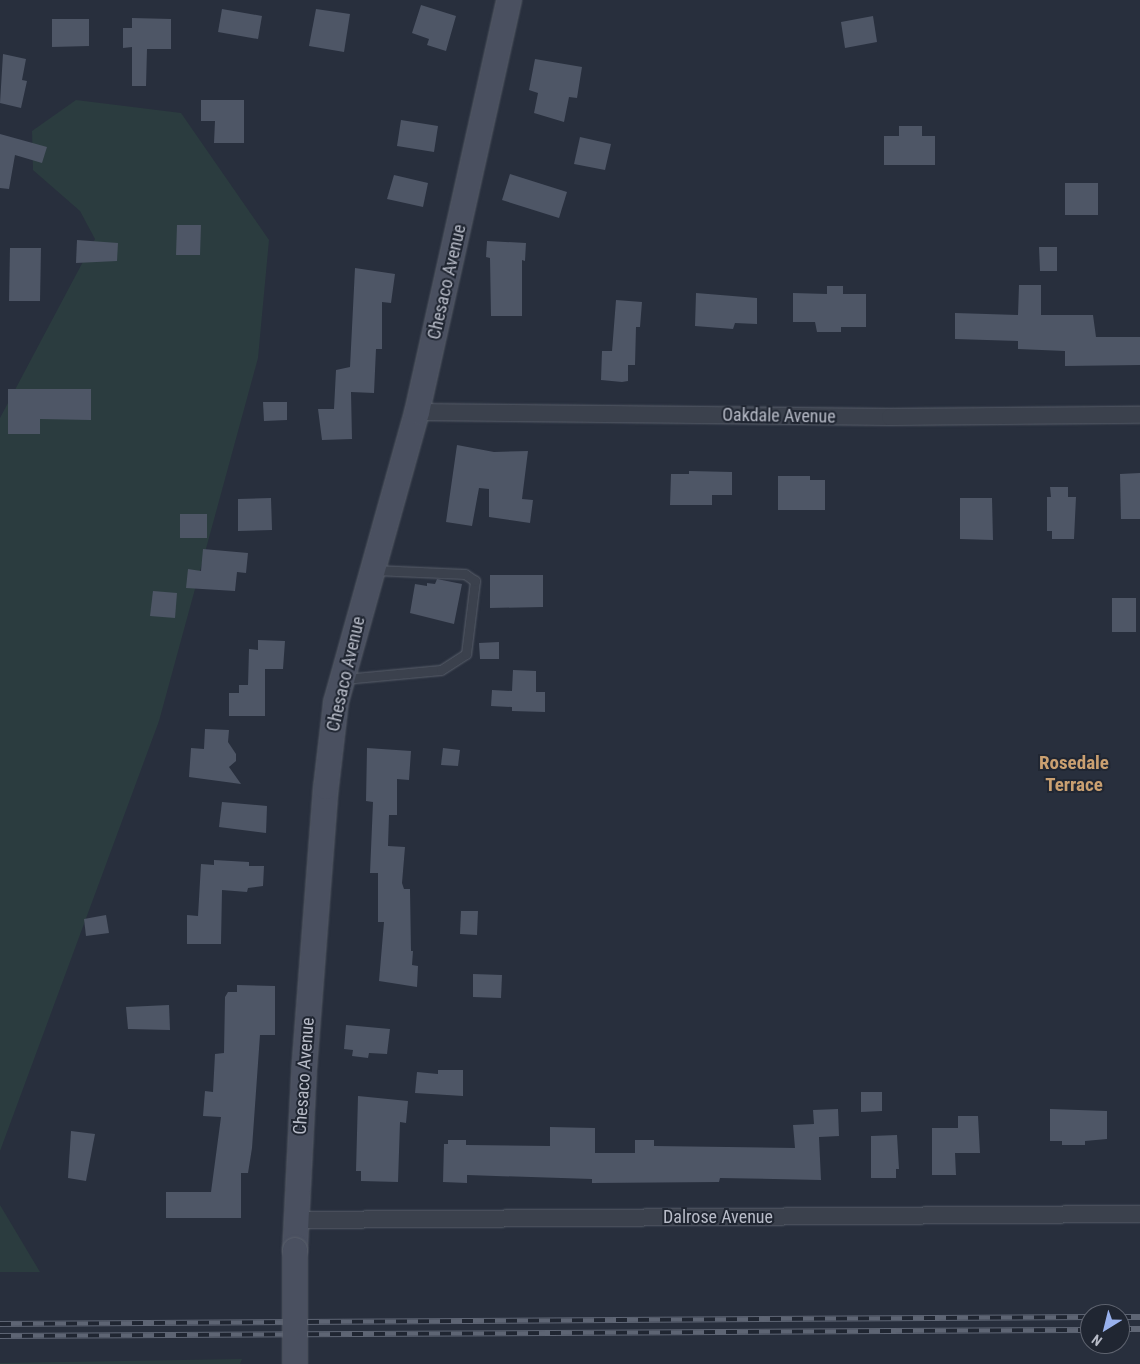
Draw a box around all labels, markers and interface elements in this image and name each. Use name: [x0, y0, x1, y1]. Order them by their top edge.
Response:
street label: Chesaco Avenue: [423, 222, 471, 342]
street label: Oakdale Avenue: [722, 404, 836, 428]
street label: Chesaco Avenue: [322, 614, 370, 734]
district label: Rosedale Terrace: [1039, 752, 1109, 796]
street label: Chesaco Avenue: [289, 1017, 319, 1135]
street label: Dalrose Avenue: [663, 1206, 773, 1228]
north arrow: [1080, 1304, 1130, 1354]
text: N: [1089, 1331, 1105, 1349]

